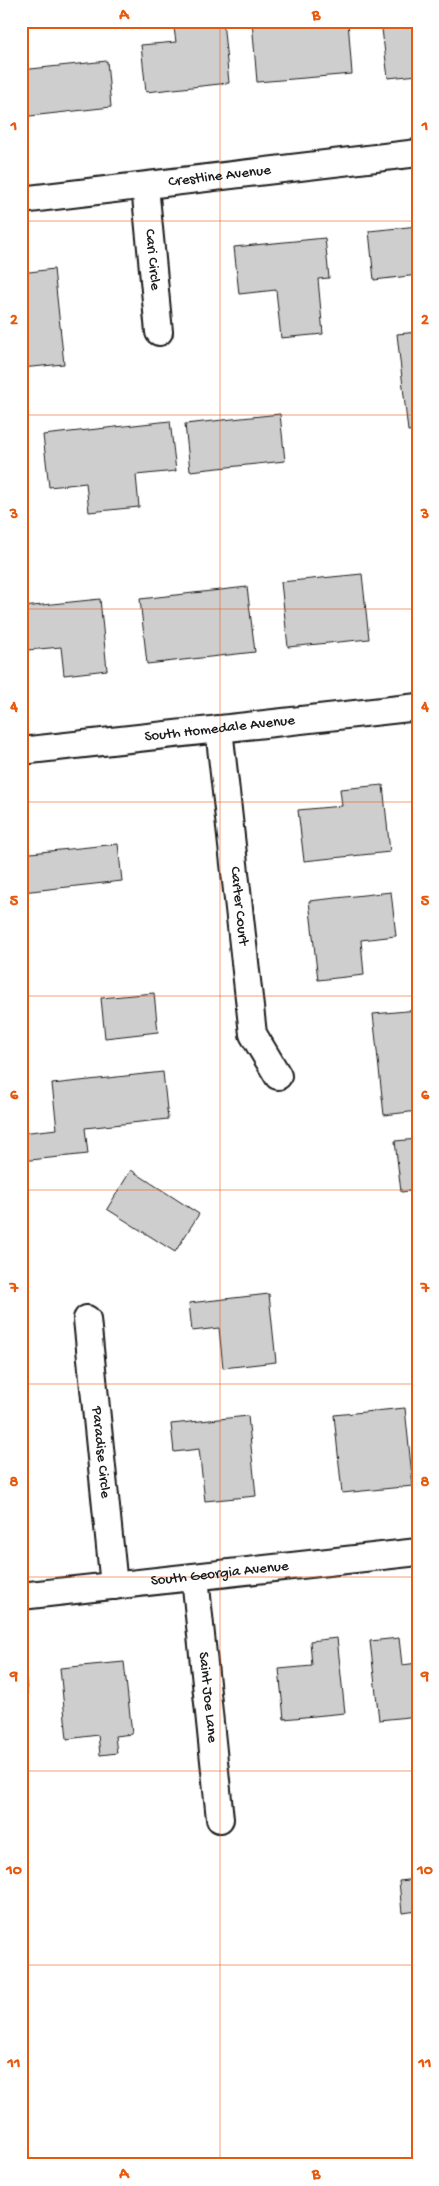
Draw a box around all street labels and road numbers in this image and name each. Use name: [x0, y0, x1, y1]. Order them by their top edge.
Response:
street label: Crestline Avenue: [167, 161, 272, 191]
street label: Cari Circle: [140, 228, 164, 291]
street label: South Homedale Avenue: [144, 712, 296, 746]
street label: Carter Court: [225, 866, 252, 948]
street label: Paradise Circle: [87, 1405, 114, 1499]
street label: South Georgia Avenue: [150, 1557, 290, 1591]
street label: Saint Joe Lane: [194, 1651, 221, 1744]

